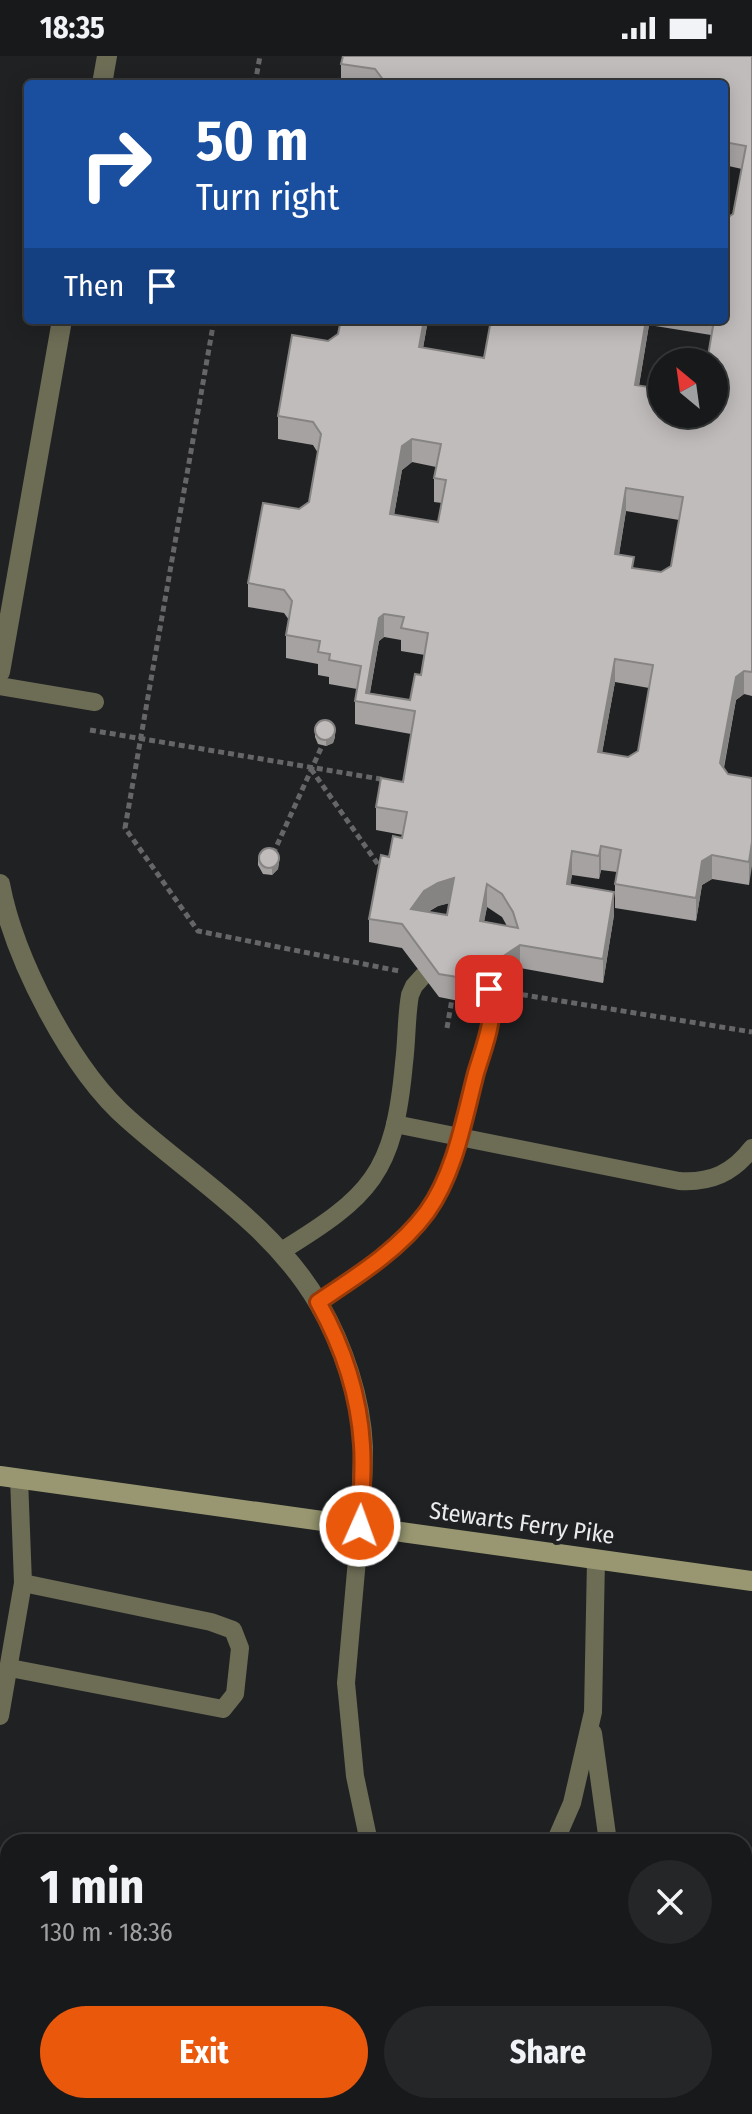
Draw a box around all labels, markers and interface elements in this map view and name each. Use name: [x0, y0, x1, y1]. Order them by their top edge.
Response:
text: 18:35: [40, 10, 105, 46]
text: 50 m: [196, 108, 308, 175]
icon: right: [64, 112, 168, 216]
text: Turn right: [196, 176, 339, 220]
icon: arrive: [140, 264, 184, 308]
text: Then: [64, 268, 124, 304]
north arrow: [648, 348, 728, 428]
map controls: [648, 348, 728, 428]
pin: [455, 955, 523, 1023]
icon: arrive: [467, 967, 511, 1011]
position arrow: [318, 1484, 402, 1568]
street label: Stewarts Ferry Pike: [428, 1496, 616, 1550]
text: 1 min: [40, 1858, 145, 1916]
button: close: [628, 1860, 712, 1944]
text: 130 m · 18:36: [40, 1917, 173, 1948]
button: Exit: [40, 2006, 368, 2098]
button: Share: [384, 2006, 712, 2098]

